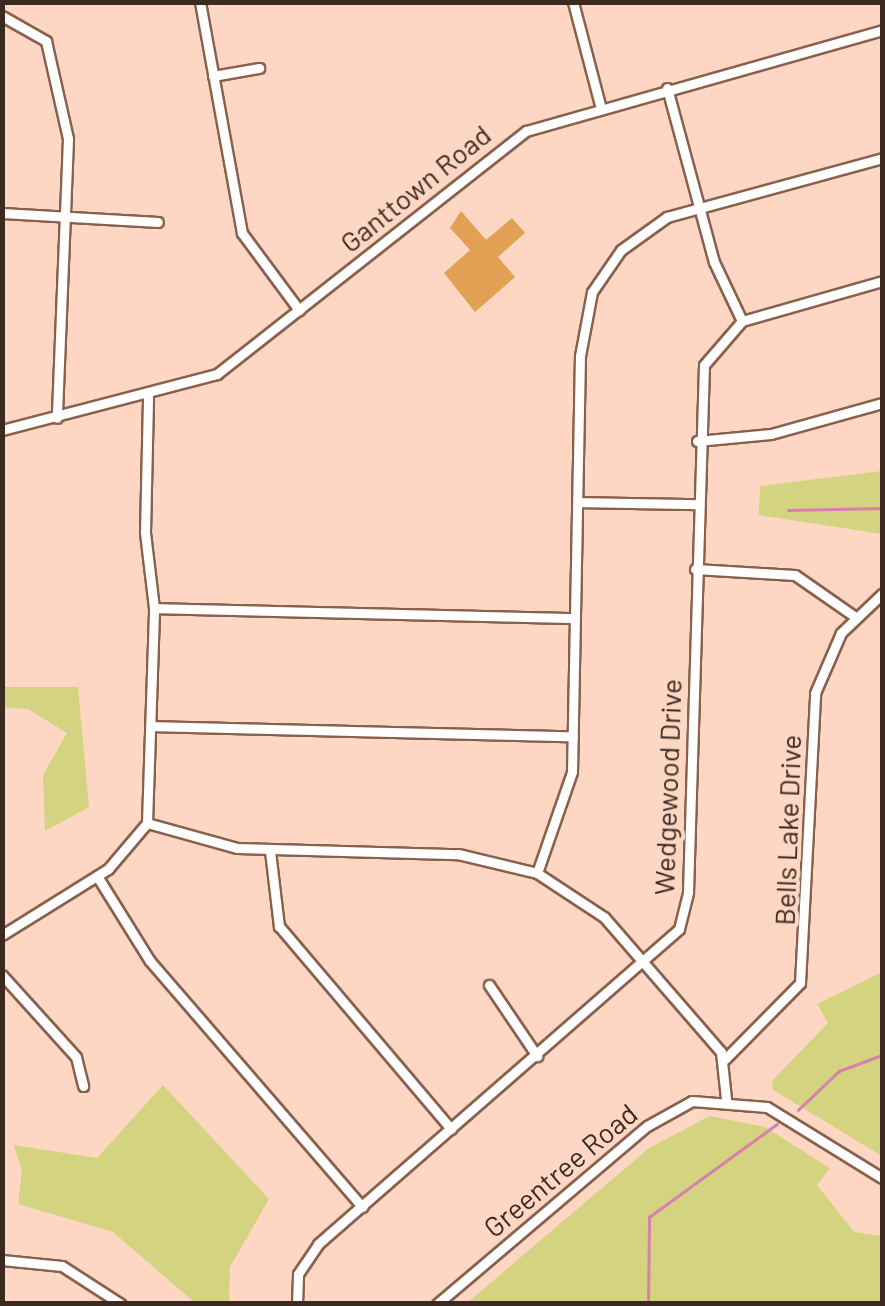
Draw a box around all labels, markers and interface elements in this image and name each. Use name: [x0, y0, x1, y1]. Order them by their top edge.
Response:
street label: Ganttown Road: [333, 117, 497, 259]
street label: Wedgewood Drive: [646, 678, 688, 896]
street label: Bells Lake Drive: [767, 734, 807, 926]
street label: Greentree Road: [477, 1096, 643, 1244]

